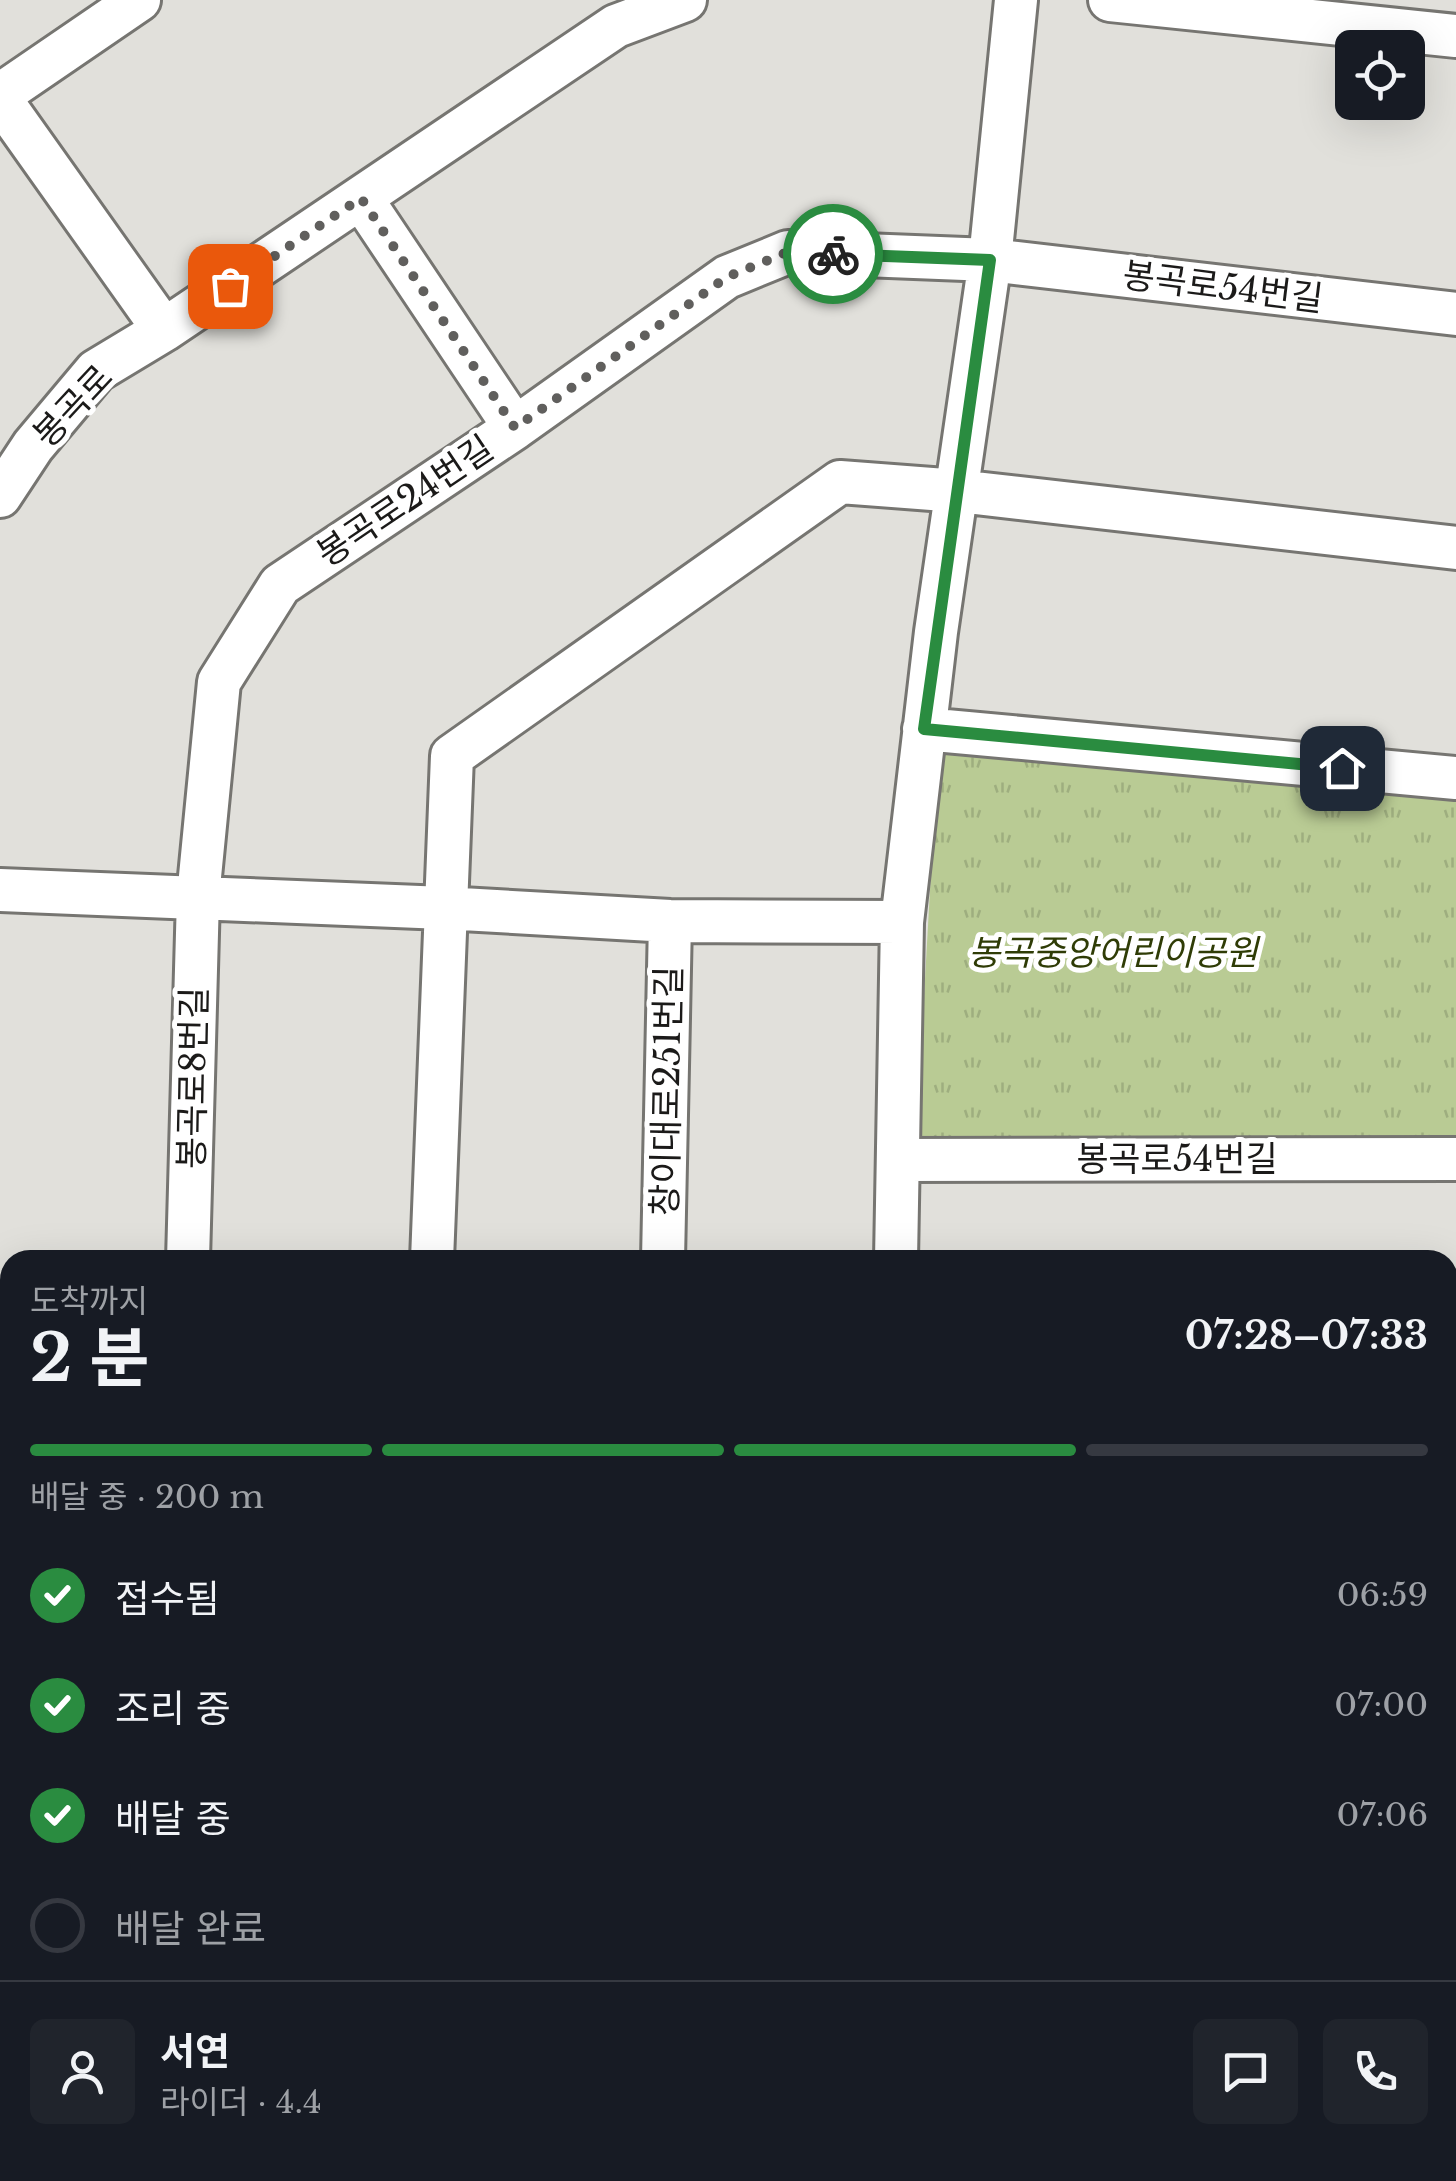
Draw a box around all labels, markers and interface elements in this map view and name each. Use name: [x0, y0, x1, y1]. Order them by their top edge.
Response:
map controls: [1335, 30, 1425, 120]
button: locate: [1335, 30, 1425, 120]
courier: [783, 204, 883, 304]
icon: bike: [806, 227, 861, 282]
pin: [188, 244, 273, 329]
street label: 봉곡로54번길: [1121, 253, 1326, 320]
icon: bag: [203, 259, 258, 314]
street label: 봉곡로: [24, 356, 121, 456]
street label: 봉곡로24번길: [309, 426, 501, 575]
pin: [1300, 726, 1385, 811]
icon: home: [1315, 741, 1370, 796]
park label: 봉곡중앙어린이공원: [968, 931, 1261, 974]
street label: 창이대로251번길: [643, 966, 690, 1216]
street label: 봉곡로8번길: [169, 987, 216, 1169]
street label: 봉곡로54번길: [1076, 1137, 1278, 1180]
text: 도착까지: [30, 1281, 148, 1321]
text: 07:28–07:33: [1185, 1312, 1428, 1359]
text: 2 분: [30, 1318, 149, 1399]
text: 배달 중 · 200 m: [30, 1477, 264, 1517]
icon: check: [30, 1568, 85, 1623]
text: 접수됨: [115, 1575, 220, 1622]
text: 06:59: [1337, 1575, 1428, 1615]
icon: check: [30, 1678, 85, 1733]
text: 조리 중: [115, 1685, 231, 1732]
text: 07:00: [1334, 1685, 1428, 1725]
icon: check: [30, 1788, 85, 1843]
text: 배달 중: [115, 1795, 231, 1842]
text: 07:06: [1337, 1795, 1428, 1835]
text: 배달 완료: [115, 1905, 266, 1952]
button: person: [30, 2019, 135, 2124]
button: chat: [1193, 2019, 1298, 2124]
button: phone: [1323, 2019, 1428, 2124]
text: 서연: [160, 2028, 230, 2075]
text: 라이더 · 4.4: [160, 2082, 322, 2122]

